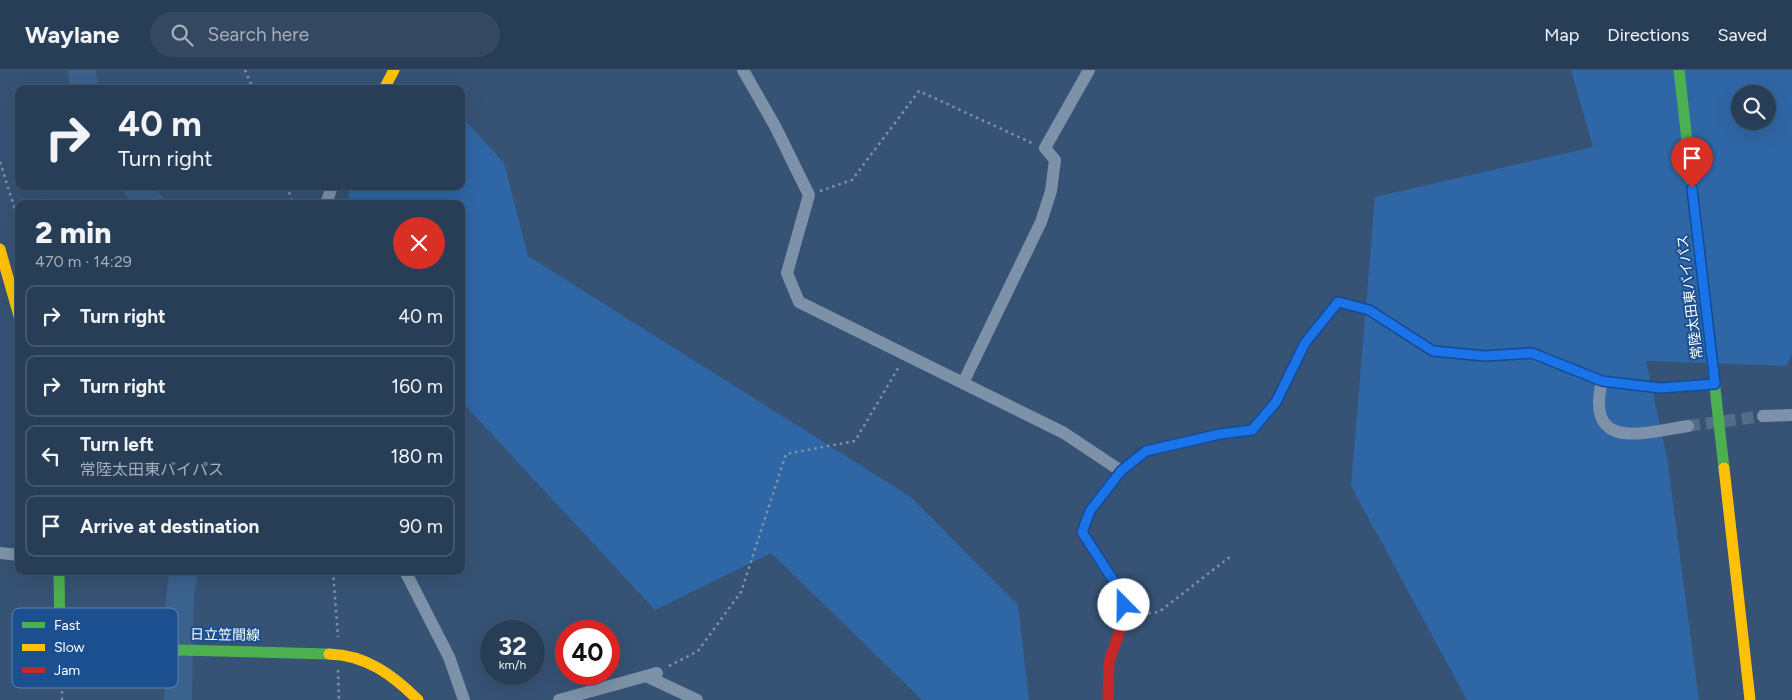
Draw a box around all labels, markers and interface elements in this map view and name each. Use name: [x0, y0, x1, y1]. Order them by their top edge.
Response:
search box: [150, 12, 500, 57]
text: Waylane: [25, 20, 120, 49]
icon: search: [168, 21, 196, 49]
text: Search here: [208, 23, 309, 46]
text: Map: [1544, 24, 1579, 46]
text: Directions: [1607, 24, 1689, 46]
text: Saved: [1717, 24, 1767, 46]
map controls: [1731, 85, 1776, 130]
button: search: [1731, 85, 1776, 130]
text: 40 m: [118, 103, 202, 145]
icon: right: [35, 105, 100, 170]
pin: [1671, 137, 1713, 188]
icon: arrive: [1678, 144, 1706, 172]
text: Turn right: [118, 145, 213, 172]
text: 2 min: [35, 214, 112, 251]
button: close: [393, 217, 445, 269]
street label: 常陸太田東バイパス: [1674, 234, 1706, 360]
text: 470 m · 14:29: [35, 252, 132, 271]
icon: right: [37, 302, 65, 330]
text: Turn right: [80, 305, 166, 328]
text: 40 m: [398, 305, 443, 328]
icon: right: [37, 372, 65, 400]
text: Turn right: [80, 375, 166, 398]
text: 160 m: [391, 375, 443, 398]
text: Turn left: [80, 433, 154, 456]
icon: left: [37, 442, 65, 470]
text: 180 m: [390, 445, 443, 468]
text: 常陸太田東バイパス: [80, 460, 224, 479]
icon: arrive: [37, 512, 65, 540]
text: Arrive at destination: [80, 515, 259, 538]
text: 90 m: [399, 515, 443, 538]
position arrow: [1097, 578, 1149, 630]
legend: [12, 608, 178, 688]
text: Fast: [54, 617, 80, 634]
speed limit sign: 40: [555, 620, 620, 685]
street label: 日立笠間線: [190, 626, 260, 644]
text: 32: [498, 631, 527, 661]
text: Slow: [54, 639, 85, 656]
text: km/h: [499, 658, 526, 672]
text: Jam: [54, 662, 80, 679]

